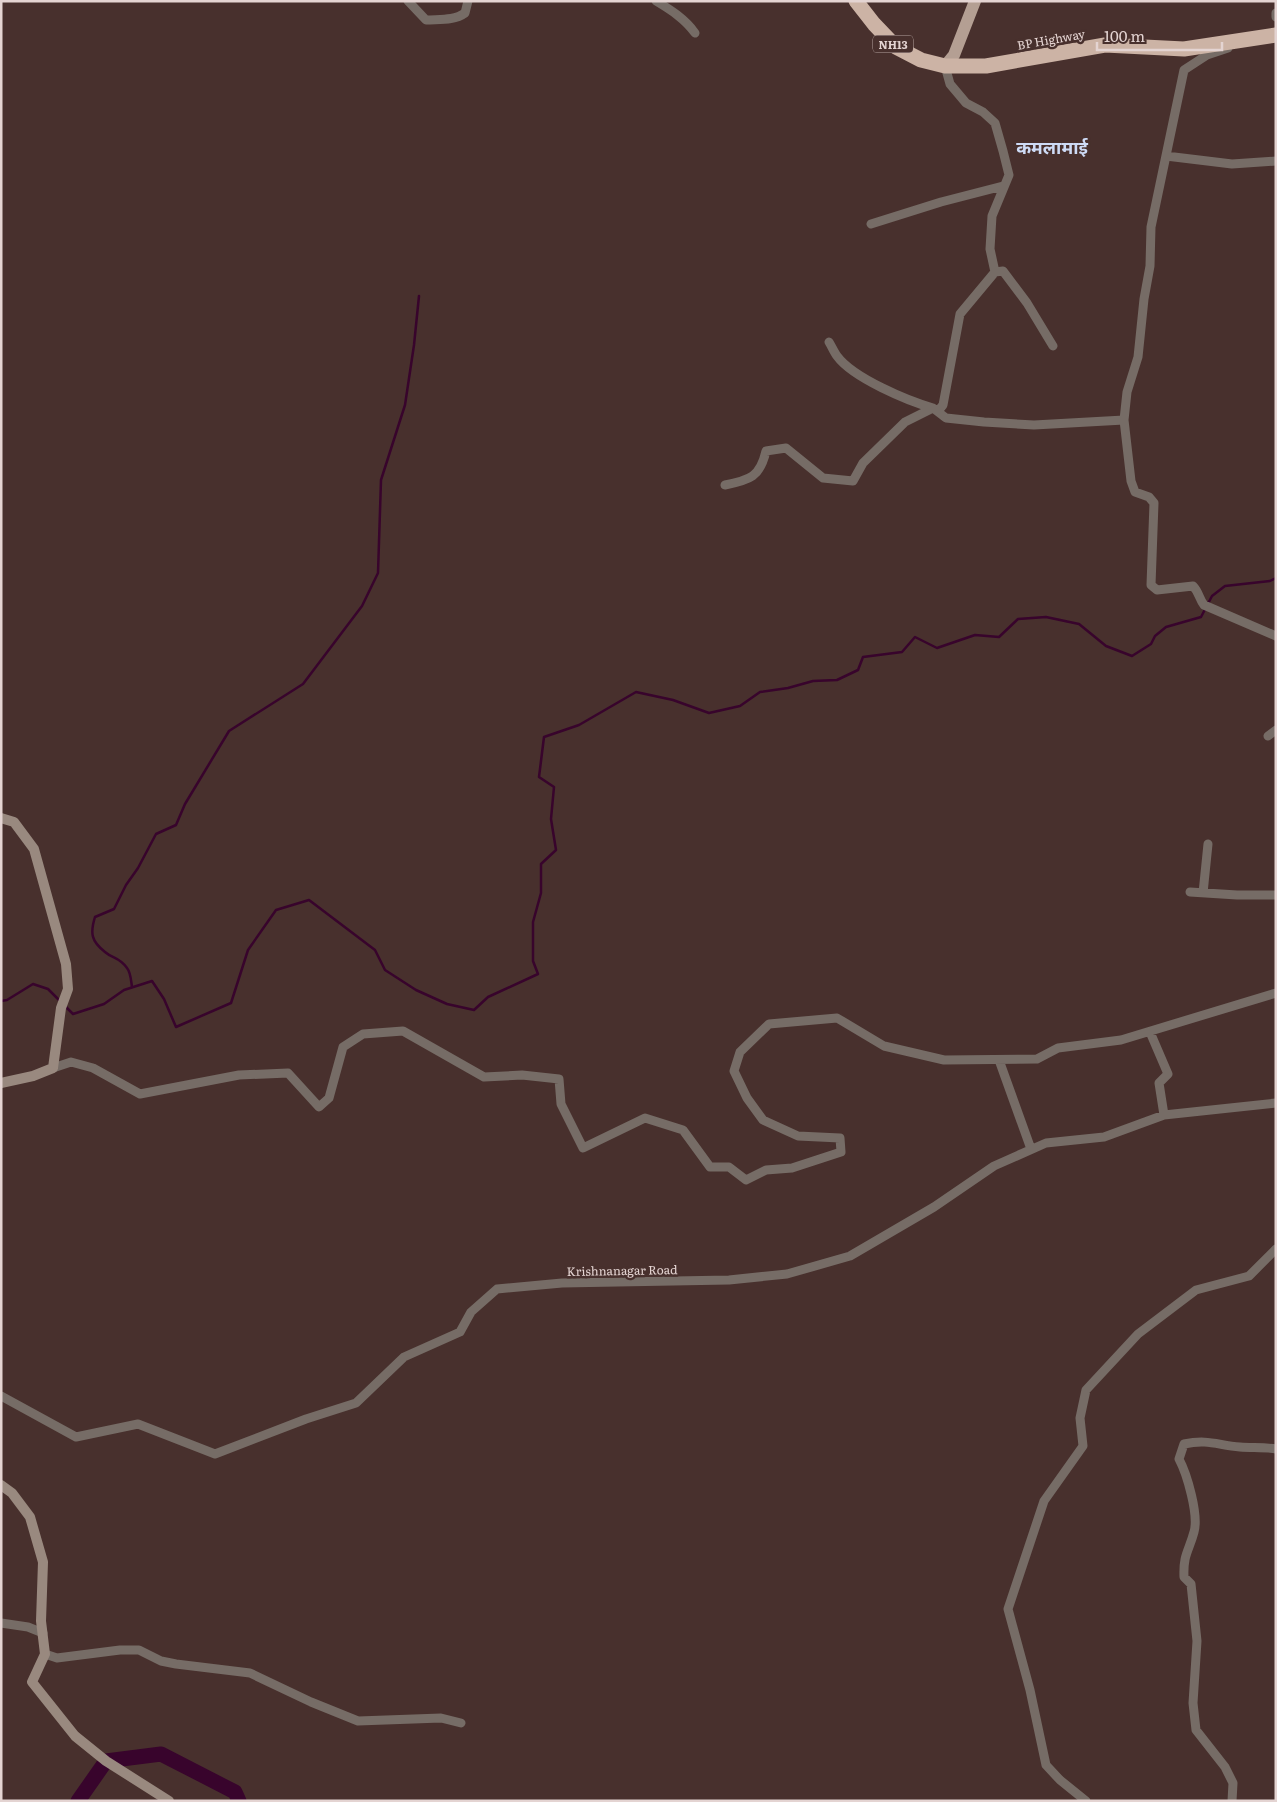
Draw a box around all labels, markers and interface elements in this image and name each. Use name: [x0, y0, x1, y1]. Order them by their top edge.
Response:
scale bar: [1097, 20, 1222, 52]
street label: BP Highway: [1016, 24, 1086, 54]
text: 100 m: [1104, 24, 1145, 47]
road number: NH13: [873, 36, 913, 52]
district label: कमलामाई: [1016, 133, 1089, 160]
street label: Krishnanagar Road: [566, 1260, 678, 1280]

